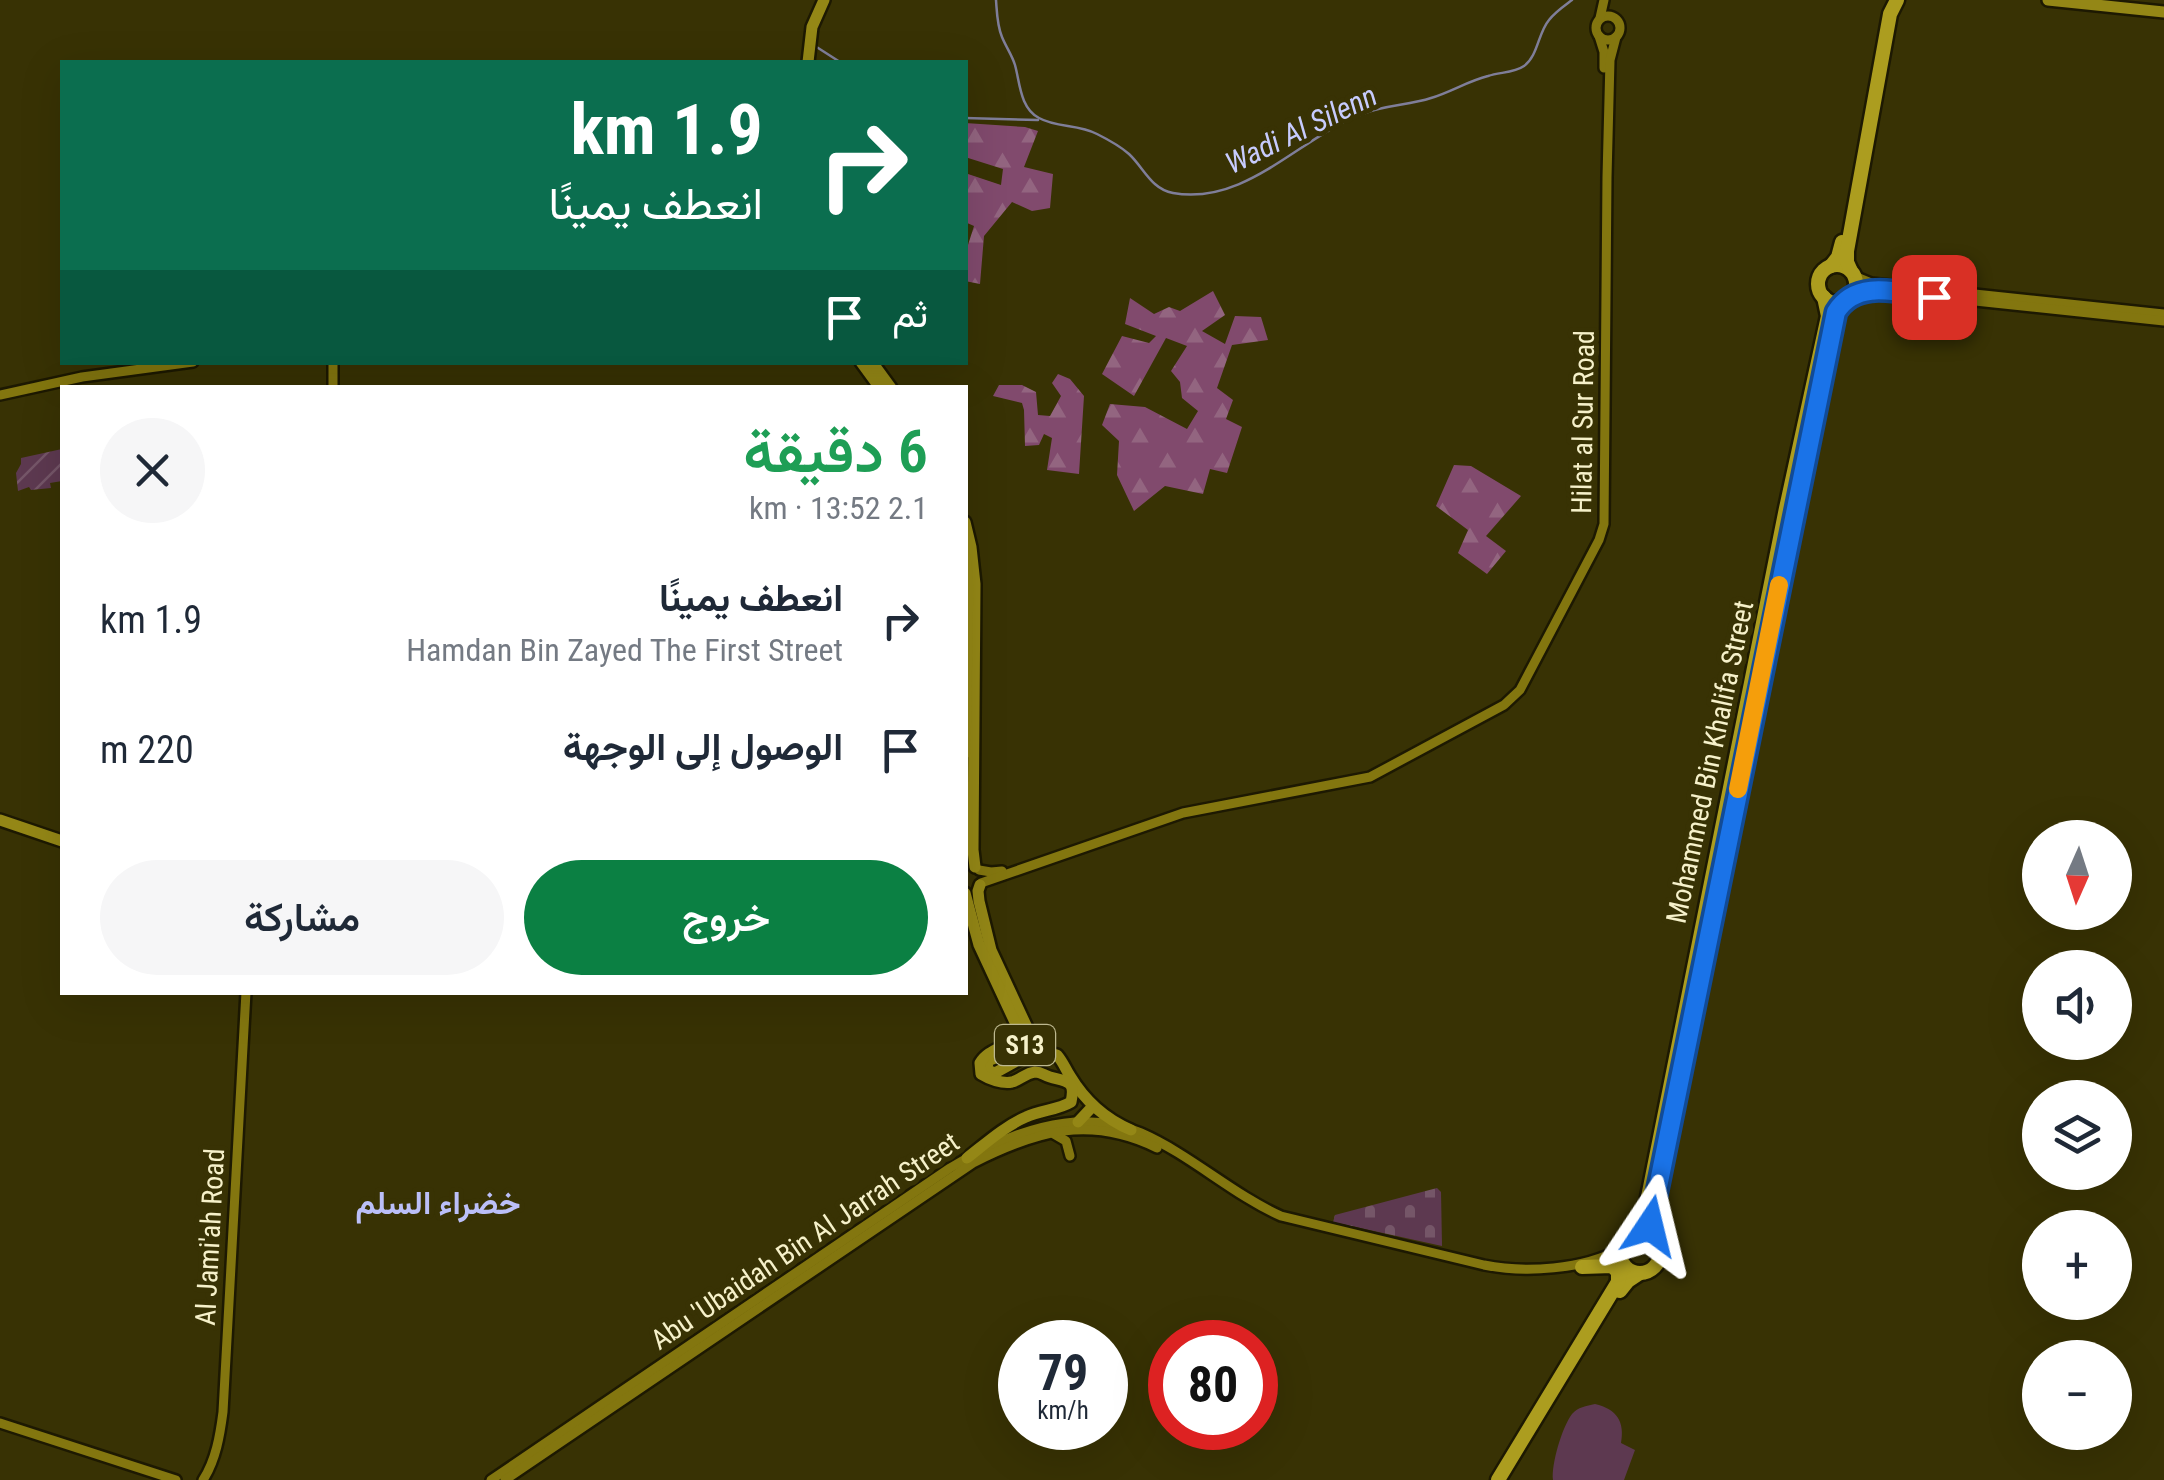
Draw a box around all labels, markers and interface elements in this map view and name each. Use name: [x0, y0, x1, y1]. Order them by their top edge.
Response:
water label: Wadi Al Silenn: [1220, 77, 1382, 181]
text: 1.9 km: [570, 89, 763, 171]
icon: right: [798, 100, 928, 230]
text: انعطف يمينًا: [548, 177, 763, 230]
pin: [1892, 255, 1977, 340]
icon: arrive: [1907, 270, 1962, 325]
icon: arrive: [817, 290, 872, 345]
text: ثم: [892, 292, 928, 336]
street label: Hilat al Sur Road: [1565, 330, 1601, 514]
text: 6 دقيقة: [743, 416, 928, 487]
button: close: [100, 418, 205, 523]
text: 2.1 km · 13:52: [749, 489, 928, 527]
text: انعطف يمينًا: [659, 576, 843, 620]
icon: right: [873, 593, 928, 648]
text: 1.9 km: [100, 598, 202, 642]
street label: Mohammed Bin Khalifa Street: [1660, 598, 1760, 926]
text: Hamdan Bin Zayed The First Street: [406, 631, 843, 669]
icon: arrive: [873, 723, 928, 778]
text: الوصول إلى الوجهة: [563, 725, 843, 769]
text: 220 m: [100, 728, 194, 772]
north arrow: [2022, 820, 2132, 930]
map controls: [2022, 820, 2132, 1450]
button: مشاركة: [100, 860, 504, 975]
button: خروج: [524, 860, 928, 975]
button: sound: [2022, 950, 2132, 1060]
road number: S13: [995, 1025, 1055, 1065]
button: layers: [2022, 1080, 2132, 1190]
street label: Abu 'Ubaidah Bin Al Jarrah Street: [645, 1125, 965, 1357]
street label: Al Jami'ah Road: [189, 1148, 231, 1326]
position arrow: [1598, 1174, 1702, 1278]
district label: خضراء السلم: [356, 1184, 520, 1224]
button: +: [2022, 1210, 2132, 1320]
speed limit sign: 80: [1148, 1320, 1278, 1450]
button: −: [2022, 1340, 2132, 1450]
text: 79: [1038, 1344, 1088, 1402]
text: km/h: [1037, 1396, 1089, 1425]

